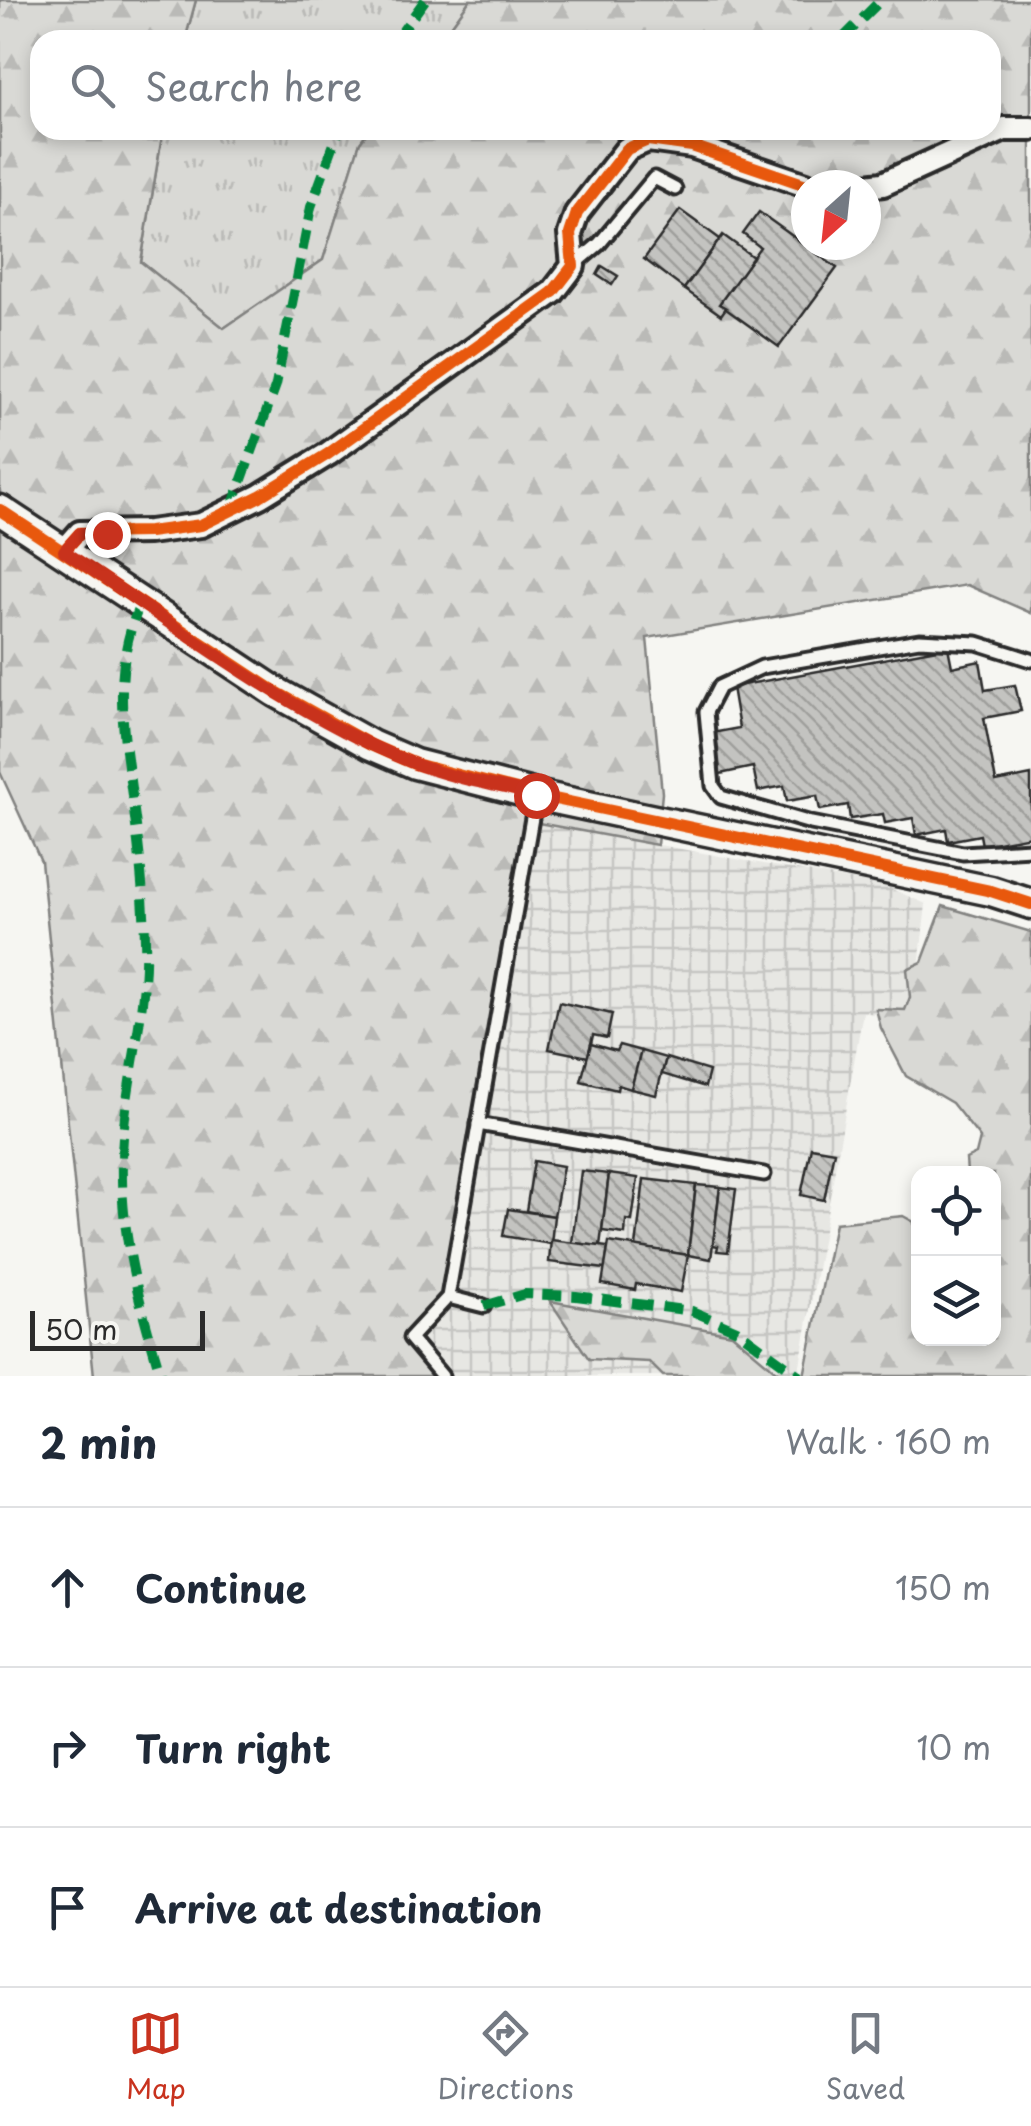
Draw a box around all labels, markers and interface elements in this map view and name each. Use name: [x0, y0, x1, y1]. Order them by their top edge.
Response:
search box: [30, 30, 1001, 140]
text: Search here: [145, 57, 362, 114]
icon: search: [65, 58, 120, 113]
north arrow: [791, 170, 881, 260]
route end: [85, 512, 131, 558]
route start: [514, 773, 560, 819]
map controls: [911, 1166, 1001, 1346]
button: locate: [911, 1166, 1001, 1256]
button: layers: [911, 1256, 1001, 1346]
scale bar: [30, 1306, 205, 1350]
text: 50 m: [45, 1307, 118, 1350]
text: 2 min: [40, 1410, 157, 1473]
text: Walk · 160 m: [785, 1417, 991, 1465]
text: Continue: [135, 1559, 306, 1616]
icon: ahead: [40, 1560, 95, 1615]
text: 150 m: [895, 1563, 991, 1611]
text: Turn right: [135, 1719, 331, 1776]
icon: right: [40, 1720, 95, 1775]
text: 10 m: [917, 1723, 991, 1771]
text: Arrive at destination: [135, 1879, 543, 1936]
icon: arrive: [40, 1880, 95, 1935]
tab: Map: [126, 2006, 186, 2109]
tab: Directions: [438, 2006, 574, 2109]
tab: Saved: [826, 2006, 905, 2109]

